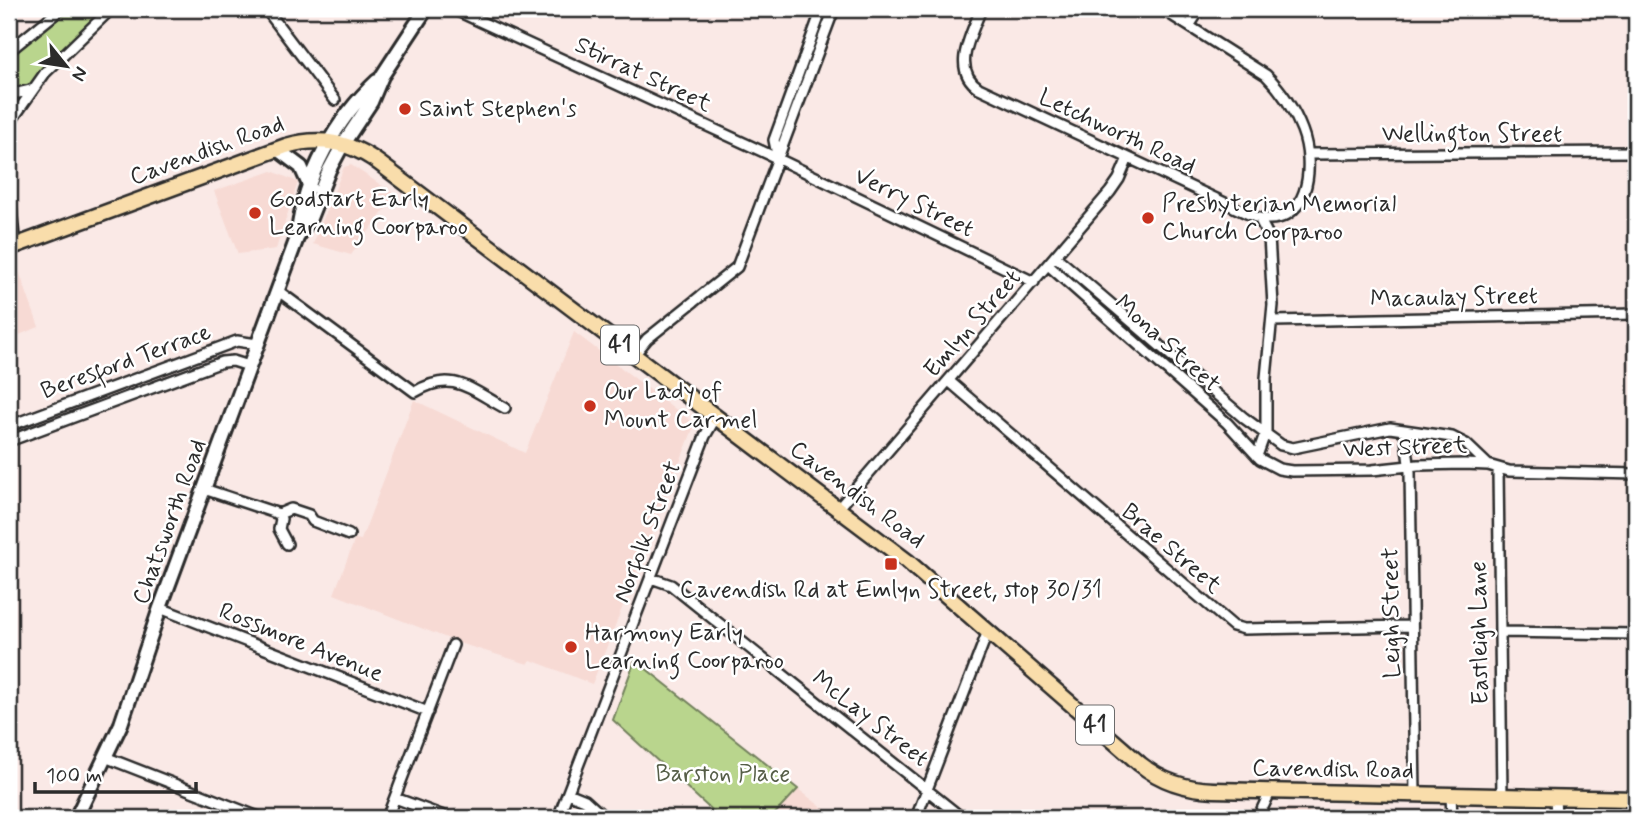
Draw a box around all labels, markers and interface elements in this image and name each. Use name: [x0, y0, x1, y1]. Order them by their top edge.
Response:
street label: Stirrat Street: [570, 30, 716, 120]
north arrow: [32, 32, 102, 102]
text: N: [65, 62, 93, 85]
street label: Letchworth Road: [1033, 82, 1201, 182]
place label: Saint Stephen's: [419, 94, 577, 125]
marker: Saint Stephen's: [397, 101, 413, 117]
street label: Cavendish Road: [126, 109, 288, 193]
street label: Wellington Street: [1382, 119, 1562, 153]
street label: Verry Street: [849, 161, 979, 245]
place label: Goodstart Early Learning Coorparoo: [269, 184, 468, 246]
place label: Presbyterian Memorial Church Coorparoo: [1162, 189, 1396, 248]
marker: Goodstart Early Learning Coorparoo: [247, 205, 263, 221]
marker: Presbyterian Memorial Church Coorparoo: [1140, 210, 1156, 226]
street label: Emlyn Street: [917, 263, 1029, 385]
street label: Macaulay Street: [1370, 281, 1538, 315]
street label: Mona Street: [1107, 288, 1227, 400]
street label: Beresford Terrace: [37, 317, 216, 409]
road number: 41: [601, 326, 639, 364]
place label: Our Lady of Mount Carmel: [604, 377, 757, 436]
marker: Our Lady of Mount Carmel: [582, 398, 598, 414]
street label: West Street: [1342, 430, 1468, 466]
street label: Cavendish Road: [783, 434, 931, 556]
street label: Chatsworth Road: [126, 435, 214, 609]
street label: Norfolk Street: [607, 457, 691, 608]
street label: Brae Street: [1114, 497, 1228, 601]
street label: Leigh Street: [1375, 547, 1409, 679]
marker: Cavendish Rd at Emlyn Street, stop 30/31: [883, 556, 899, 572]
street label: Eastleigh Lane: [1463, 561, 1497, 705]
place label: Cavendish Rd at Emlyn Street, stop 30/31: [680, 575, 1102, 606]
street label: Rossmore Avenue: [214, 596, 388, 690]
place label: Harmony Early Learning Coorparoo: [585, 618, 784, 680]
marker: Harmony Early Learning Coorparoo: [563, 639, 579, 655]
street label: McLay Street: [805, 664, 935, 774]
road number: 41: [1076, 706, 1114, 744]
scale bar: [35, 750, 196, 794]
street label: Cavendish Road: [1252, 753, 1414, 787]
park label: Barston Place: [656, 759, 790, 790]
text: 100 m: [46, 762, 102, 790]

